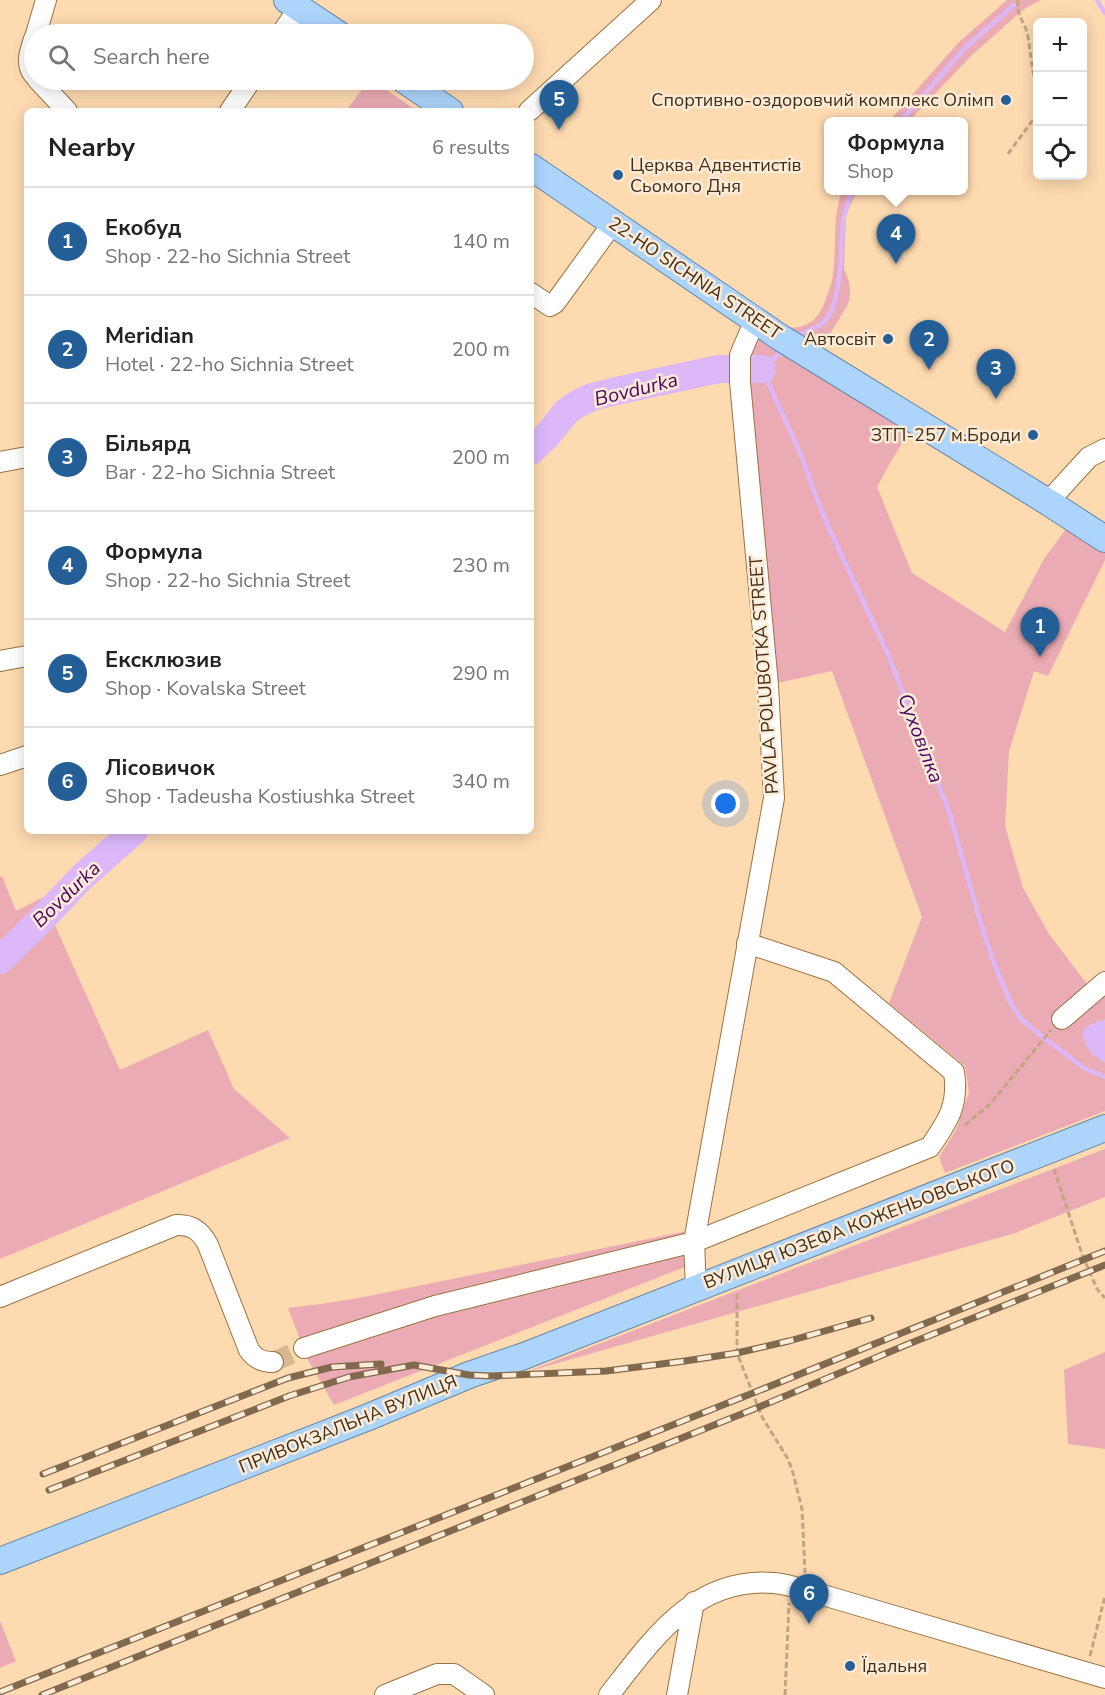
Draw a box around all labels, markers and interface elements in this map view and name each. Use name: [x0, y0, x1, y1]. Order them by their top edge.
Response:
map controls: [1033, 18, 1087, 180]
button: +: [1033, 18, 1087, 72]
search box: [24, 24, 534, 90]
icon: search: [45, 41, 78, 74]
text: Search here: [93, 42, 210, 72]
button: −: [1033, 72, 1087, 126]
pin: 5: [540, 80, 578, 130]
place label: Спортивно-оздоровчий комплекс Олімп: [651, 88, 994, 112]
marker: Спортивно-оздоровчий комплекс Олімп: [999, 93, 1013, 107]
popup: [824, 117, 968, 195]
button: locate: [1033, 126, 1087, 180]
text: Формула: [847, 128, 945, 158]
text: Nearby: [48, 130, 135, 165]
text: 6 results: [432, 134, 510, 161]
place label: Церква Адвентистів Сьомого Дня: [630, 153, 802, 198]
text: Shop: [847, 158, 894, 185]
marker: Церква Адвентистів Сьомого Дня: [611, 168, 625, 182]
street label: 22-HO SICHNIA STREET: [604, 211, 786, 345]
text: Екобуд: [105, 213, 181, 243]
pin: 4: [876, 214, 916, 264]
text: 1: [62, 228, 74, 255]
text: 140 m: [452, 228, 510, 255]
text: Shop · 22-ho Sichnia Street: [105, 243, 350, 270]
pin: 2: [910, 320, 948, 370]
text: Meridian: [105, 321, 194, 351]
place label: Автосвіт: [804, 327, 876, 351]
marker: Автосвіт: [881, 332, 895, 346]
text: 2: [62, 336, 74, 363]
text: 200 m: [452, 336, 510, 363]
pin: 3: [976, 350, 1016, 399]
text: Hotel · 22-ho Sichnia Street: [105, 351, 354, 378]
water label: Bovdurka: [592, 366, 681, 413]
place label: ЗТП-257 м.Броди: [871, 423, 1021, 447]
marker: ЗТП-257 м.Броди: [1026, 428, 1040, 442]
text: Більярд: [105, 429, 191, 459]
text: 3: [62, 444, 74, 471]
text: 200 m: [452, 444, 510, 471]
text: Bar · 22-ho Sichnia Street: [105, 459, 335, 486]
text: Формула: [105, 537, 203, 567]
text: 4: [62, 552, 74, 579]
text: 230 m: [452, 552, 510, 579]
street label: PAVLA POLUBOTKA STREET: [744, 555, 784, 795]
text: Shop · 22-ho Sichnia Street: [105, 567, 350, 594]
pin: 1: [1020, 608, 1060, 657]
text: Ексклюзив: [105, 645, 222, 675]
text: 5: [62, 660, 74, 687]
text: 290 m: [452, 660, 510, 687]
text: Shop · Kovalska Street: [105, 675, 306, 702]
water label: Суховілка: [891, 690, 950, 787]
text: Лісовичок: [105, 753, 215, 783]
text: 6: [62, 768, 74, 795]
text: 340 m: [452, 768, 510, 795]
text: Shop · Tadeusha Kostiushka Street: [105, 783, 415, 810]
your location: [711, 789, 740, 818]
water label: Bovdurka: [26, 855, 106, 934]
street label: ВУЛИЦЯ ЮЗЕФА КОЖЕНЬОВСЬКОГО: [700, 1153, 1018, 1295]
street label: ПРИВОКЗАЛЬНА ВУЛИЦЯ: [235, 1369, 461, 1479]
pin: 6: [790, 1574, 828, 1624]
place label: Їдальня: [861, 1654, 927, 1678]
marker: Їдальня: [843, 1659, 857, 1673]

